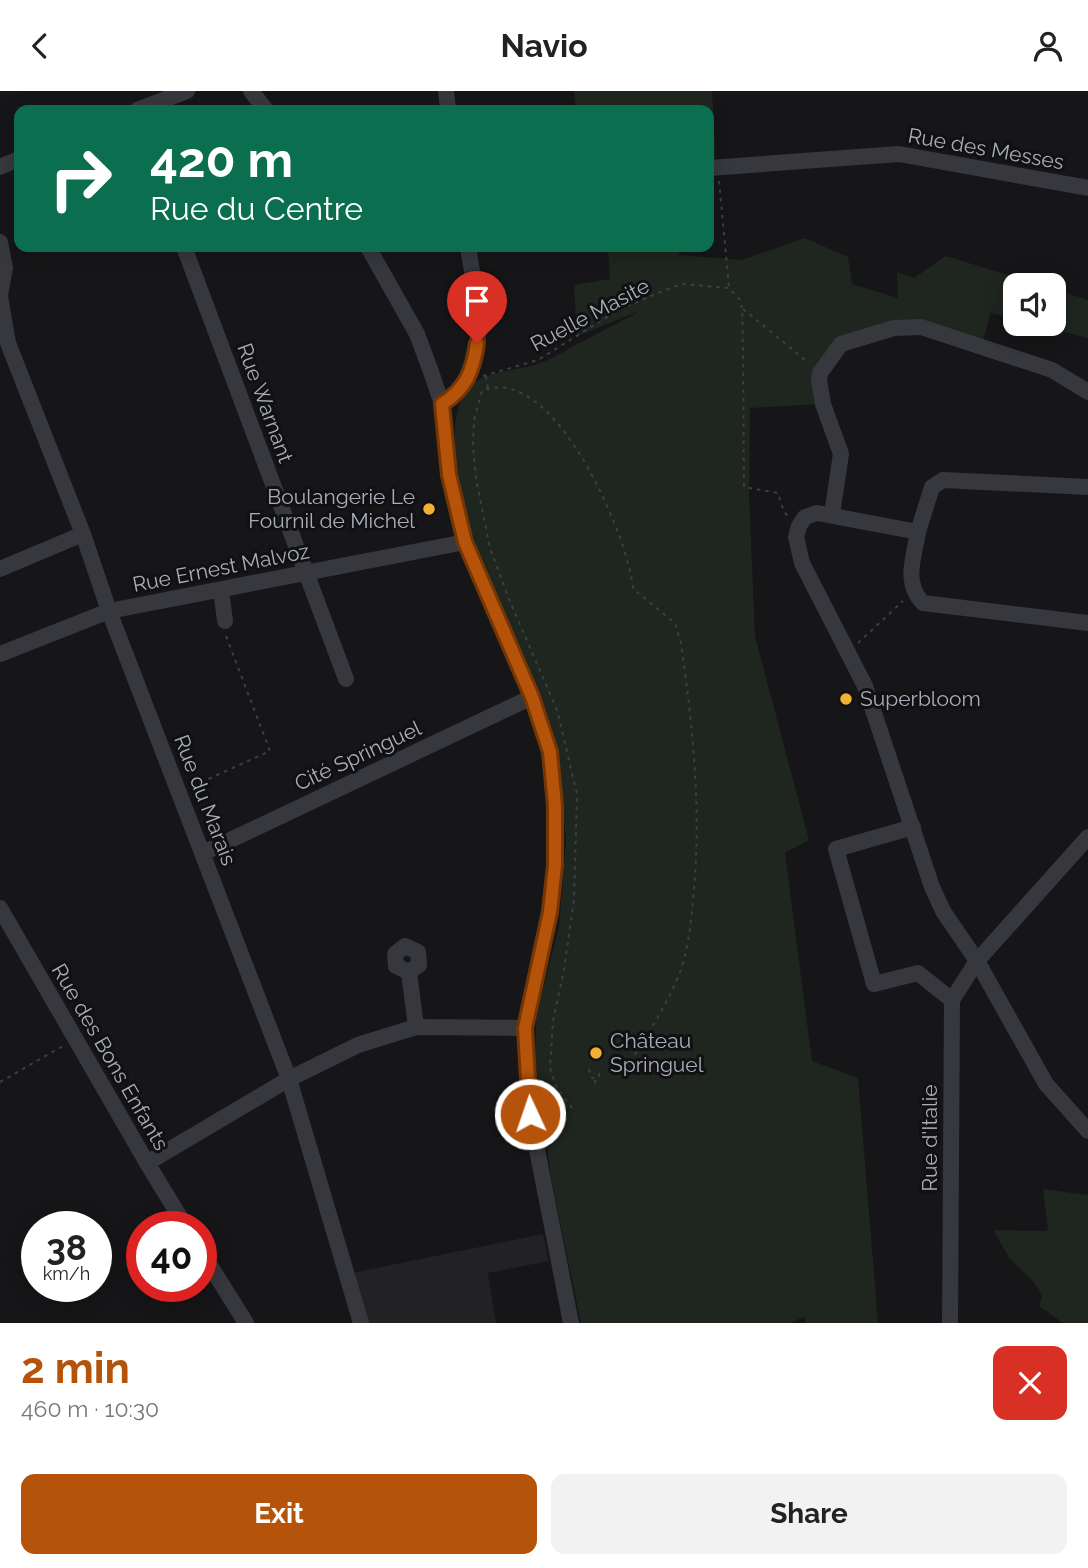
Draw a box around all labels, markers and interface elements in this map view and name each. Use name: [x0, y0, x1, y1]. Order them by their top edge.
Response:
icon: back: [21, 27, 59, 65]
text: Navio: [500, 27, 588, 64]
icon: person: [1029, 27, 1067, 65]
street label: Rue des Messes: [906, 122, 1066, 175]
text: 420 m: [150, 131, 293, 188]
icon: right: [35, 133, 126, 224]
text: Rue du Centre: [150, 190, 363, 227]
pin: [447, 271, 507, 343]
street label: Ruelle Masite: [526, 273, 654, 356]
map controls: [1003, 273, 1066, 336]
button: sound: [1003, 273, 1066, 336]
icon: arrive: [458, 282, 496, 320]
street label: Rue Warnant: [232, 340, 299, 466]
place label: Boulangerie Le Fournil de Michel: [248, 484, 415, 533]
marker: Boulangerie Le Fournil de Michel: [421, 501, 437, 517]
street label: Rue Ernest Malvoz: [130, 538, 311, 597]
place label: Superbloom: [860, 686, 981, 711]
marker: Superbloom: [838, 691, 854, 707]
street label: Cité Springuel: [290, 715, 425, 796]
street label: Rue du Marais: [169, 731, 242, 869]
street label: Rue des Bons Enfants: [47, 959, 174, 1154]
place label: Château Springuel: [610, 1028, 704, 1077]
marker: Château Springuel: [588, 1045, 604, 1061]
position arrow: [493, 1077, 567, 1151]
street label: Rue d'Italie: [917, 1084, 942, 1192]
speed limit sign: 40: [126, 1211, 217, 1302]
text: 38: [46, 1227, 87, 1268]
text: km/h: [43, 1263, 90, 1284]
text: 2 min: [21, 1344, 130, 1393]
button: close: [993, 1346, 1067, 1420]
text: 460 m · 10:30: [21, 1395, 159, 1422]
button: Exit: [21, 1474, 537, 1554]
button: Share: [551, 1474, 1067, 1554]

